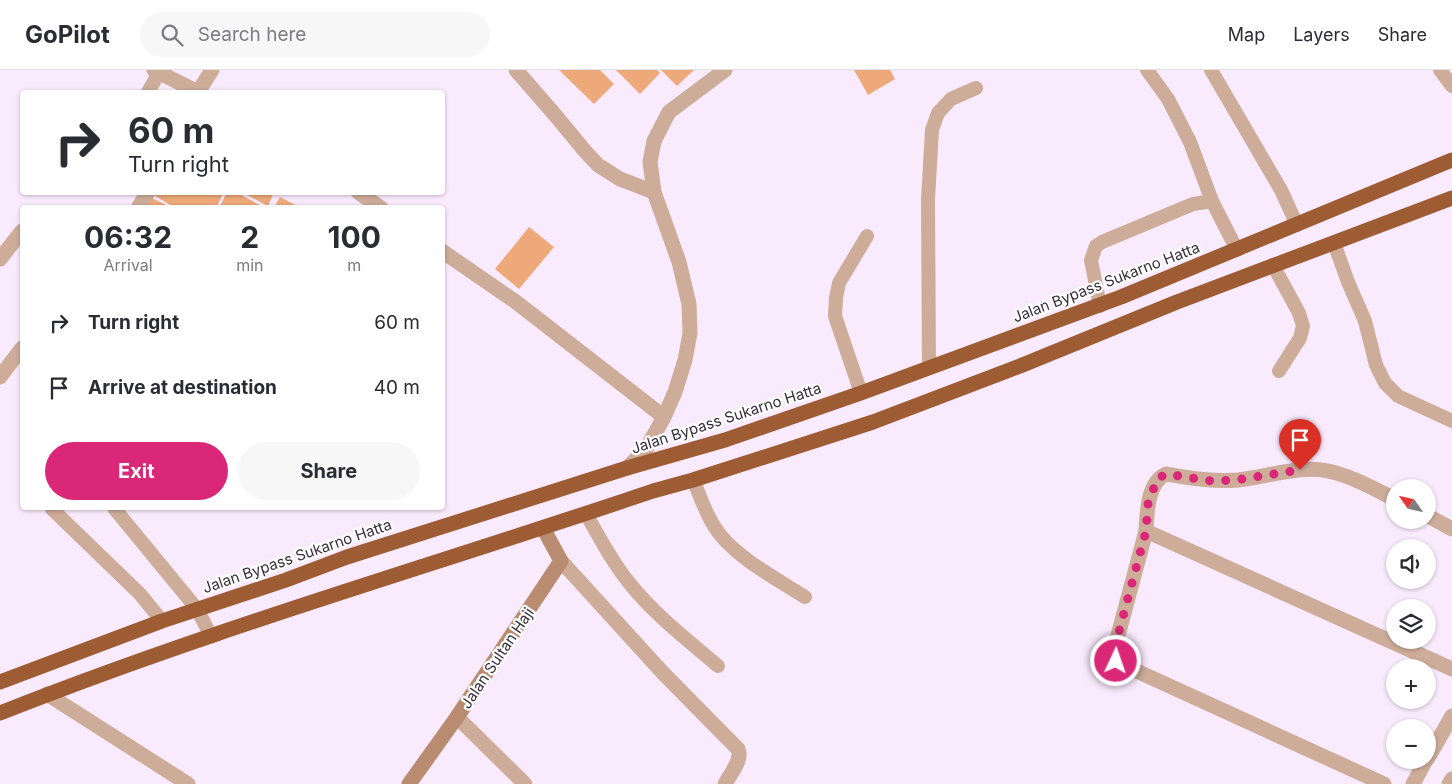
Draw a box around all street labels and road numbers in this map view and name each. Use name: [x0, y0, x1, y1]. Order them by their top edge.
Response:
street label: Jalan Bypass Sukarno Hatta: [1010, 238, 1202, 326]
street label: Jalan Bypass Sukarno Hatta: [629, 378, 823, 458]
street label: Jalan Bypass Sukarno Hatta: [200, 515, 394, 597]
street label: Jalan Sultan Haji: [456, 604, 538, 712]

